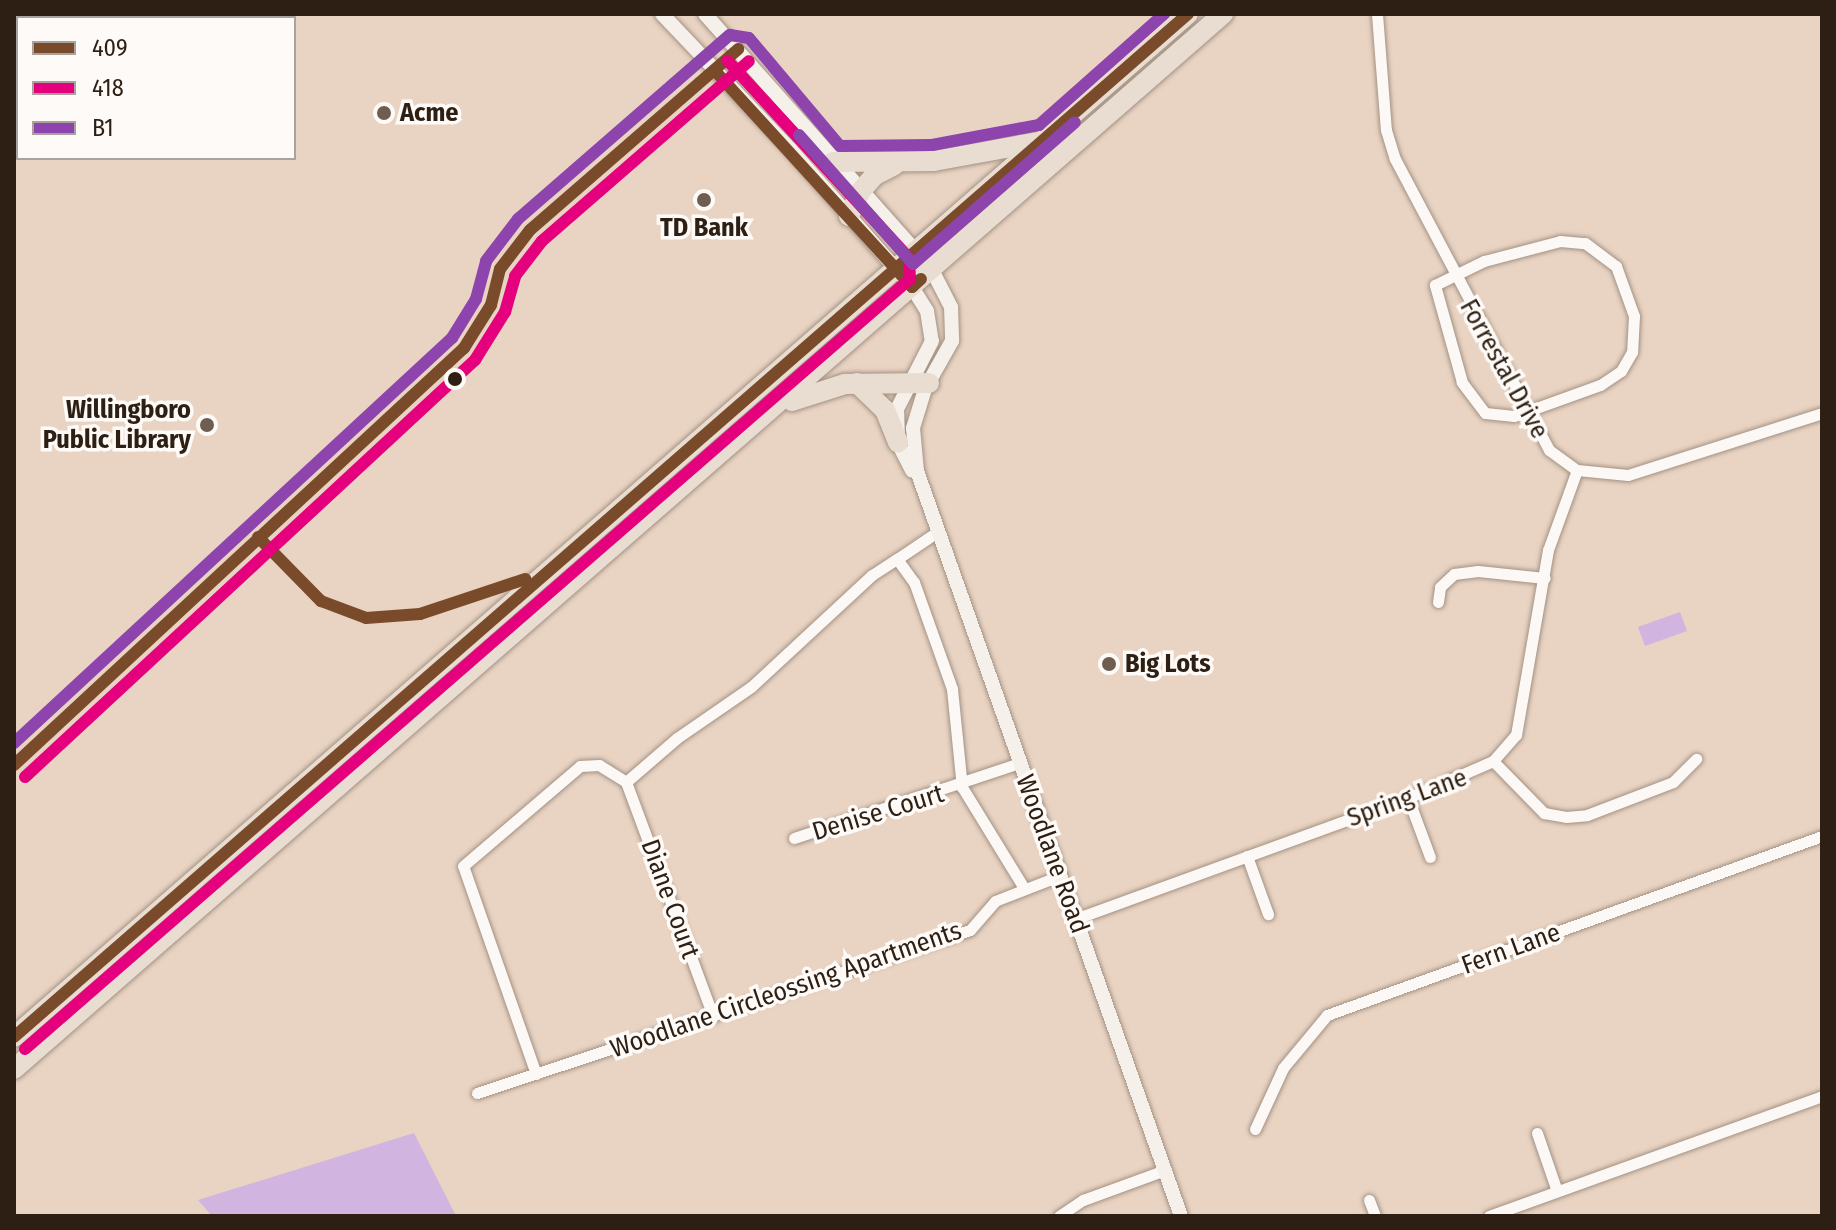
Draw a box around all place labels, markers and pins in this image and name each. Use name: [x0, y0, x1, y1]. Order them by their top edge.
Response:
place label: Acme: [400, 97, 458, 129]
marker: Acme: [375, 104, 393, 122]
marker: TD Bank: [695, 191, 713, 209]
place label: TD Bank: [660, 212, 748, 244]
unlabelled marker: [447, 371, 463, 387]
place label: Willingboro Public Library: [43, 394, 191, 456]
marker: Willingboro Public Library: [198, 416, 216, 434]
place label: Big Lots: [1125, 648, 1211, 680]
marker: Big Lots: [1100, 655, 1118, 673]

